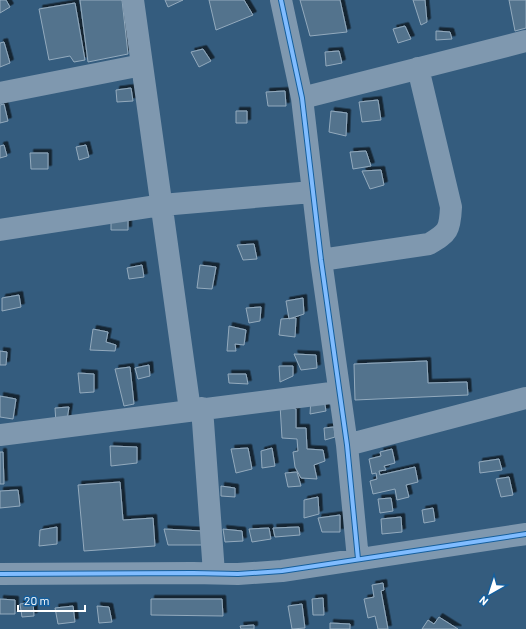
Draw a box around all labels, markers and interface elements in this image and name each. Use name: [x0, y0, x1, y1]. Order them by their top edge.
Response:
north arrow: [470, 573, 510, 613]
scale bar: [18, 587, 85, 613]
text: 20 m: [24, 593, 50, 607]
text: N: [476, 594, 490, 609]

